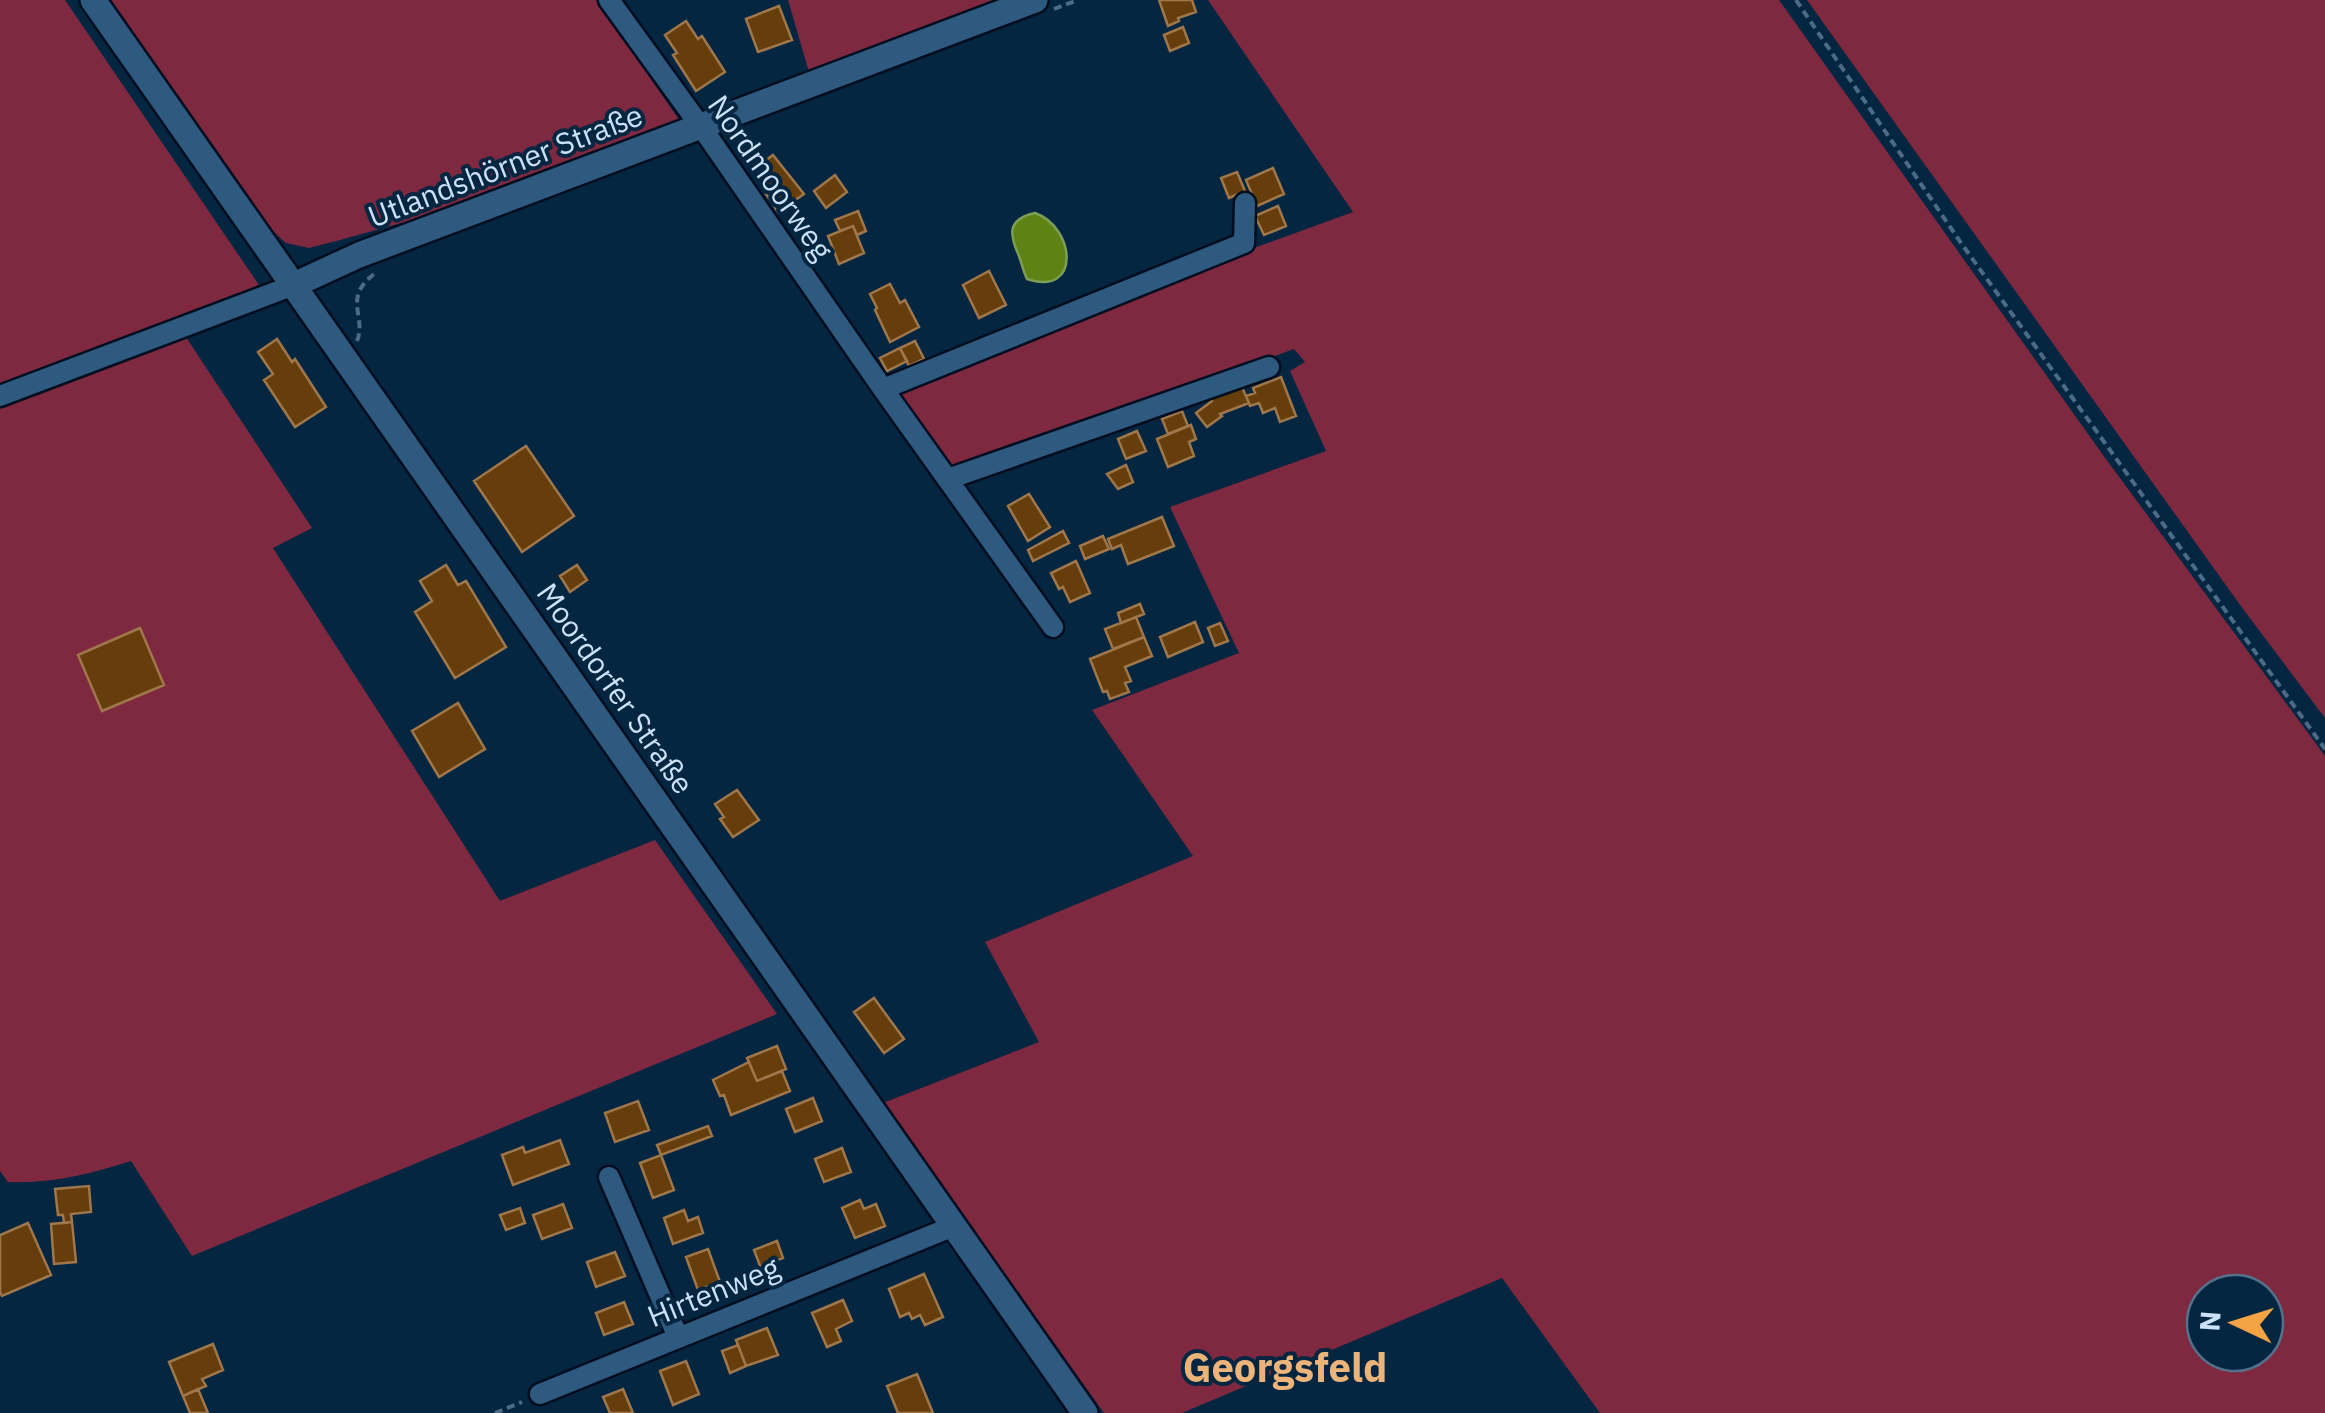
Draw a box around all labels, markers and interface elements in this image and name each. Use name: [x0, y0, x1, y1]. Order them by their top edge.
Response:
street label: Nordmoorweg: [700, 87, 842, 267]
street label: Utlandshörner Straße: [362, 95, 648, 235]
street label: Moordorfer Straße: [529, 575, 703, 801]
street label: Hirtenweg: [641, 1247, 785, 1335]
north arrow: [2185, 1273, 2285, 1373]
text: N: [2190, 1310, 2229, 1333]
district label: Georgsfeld: [1183, 1341, 1387, 1393]

